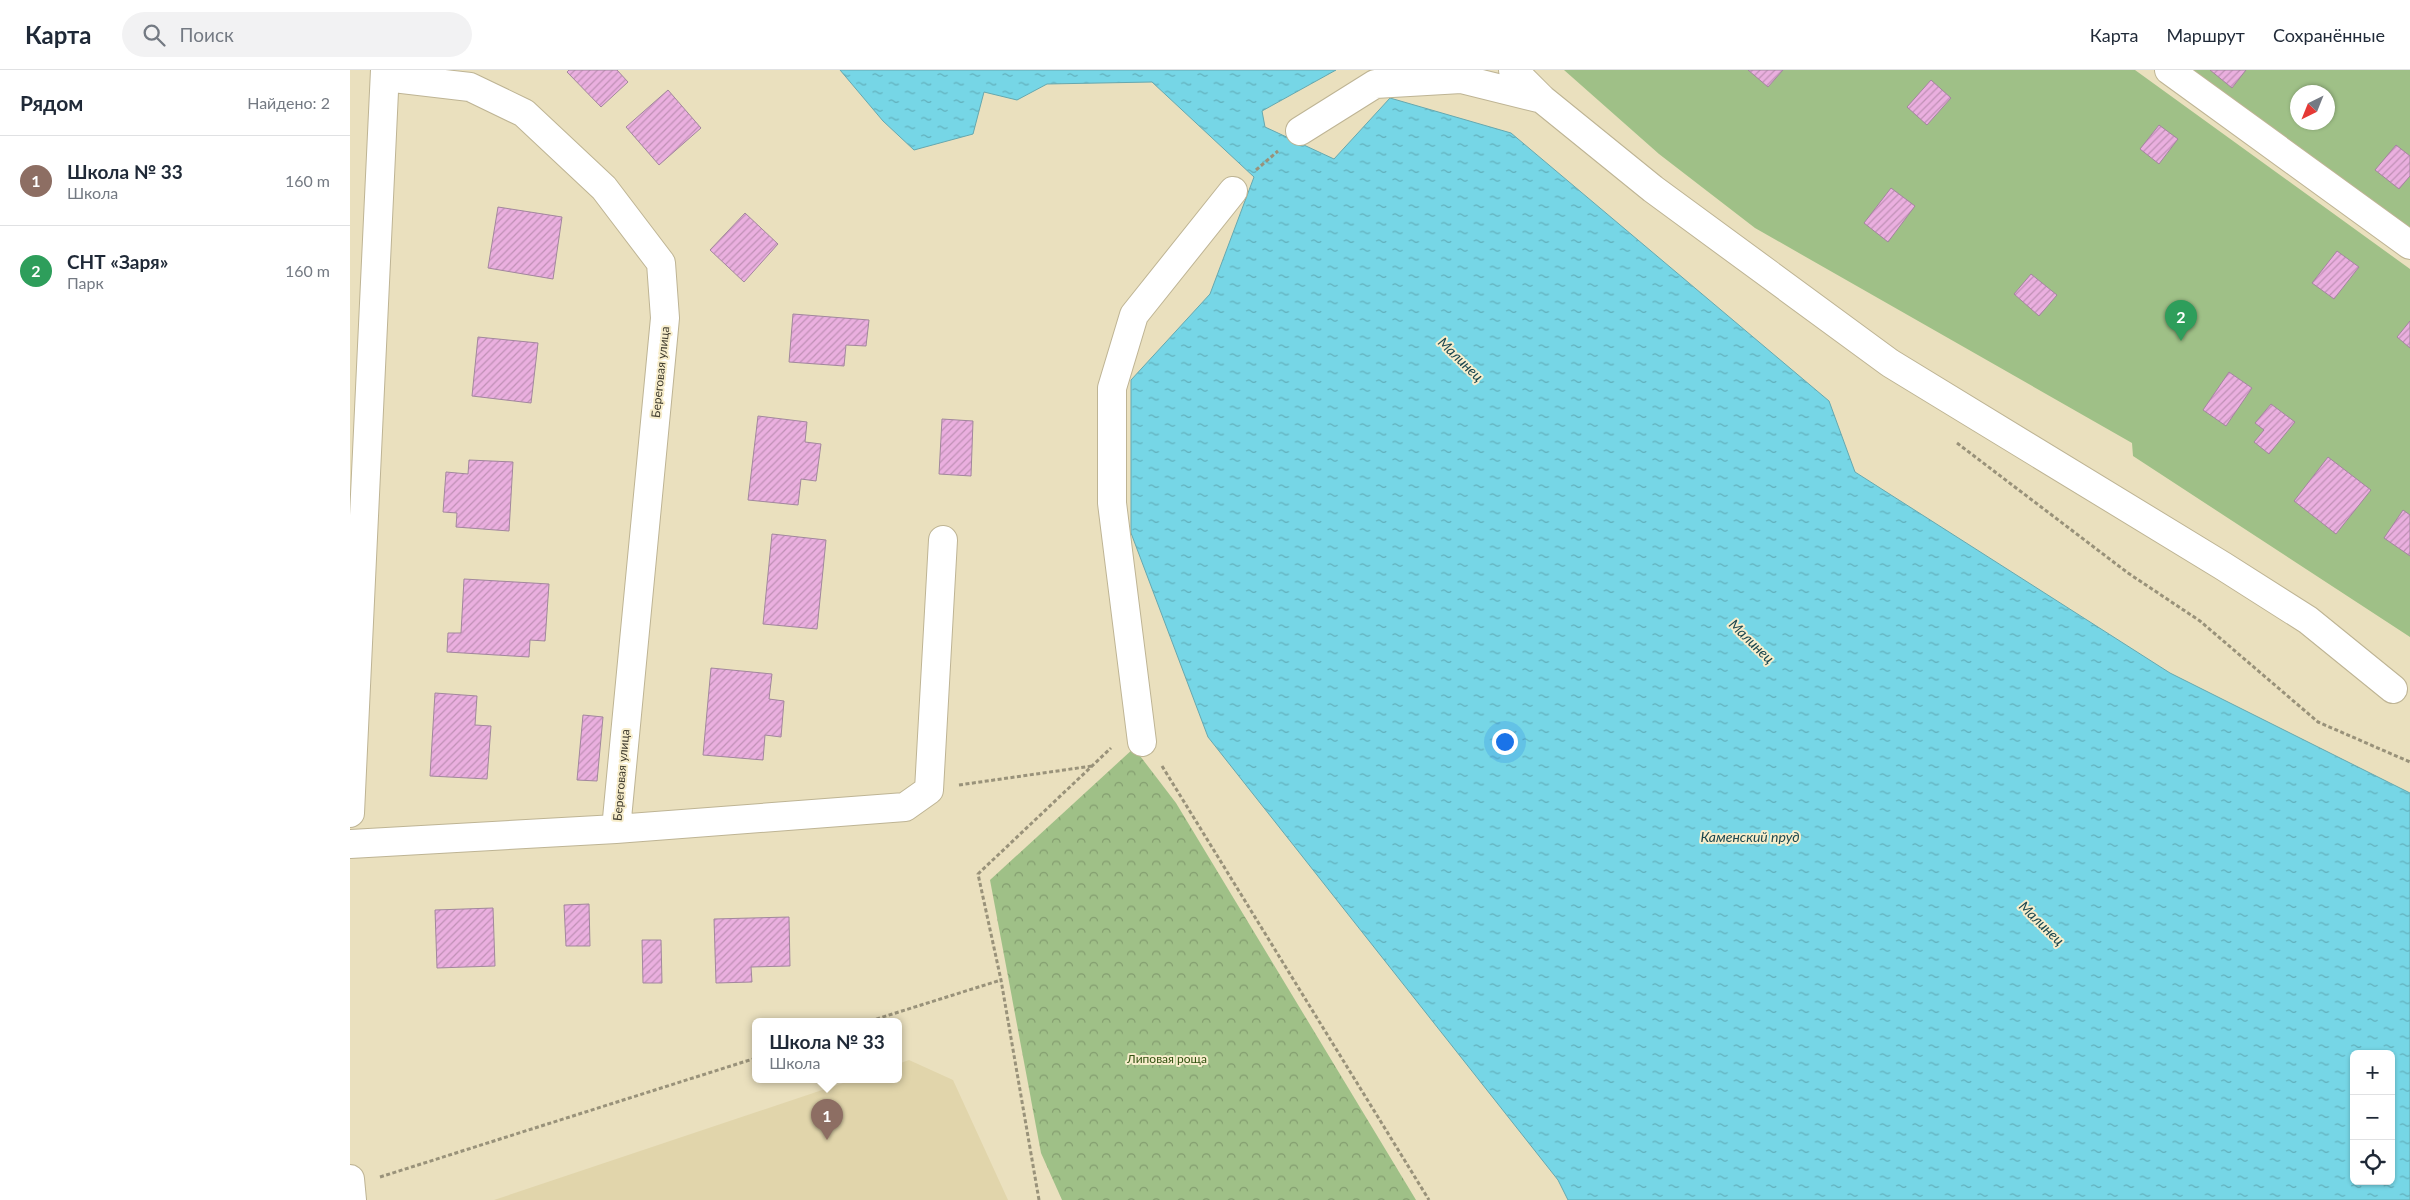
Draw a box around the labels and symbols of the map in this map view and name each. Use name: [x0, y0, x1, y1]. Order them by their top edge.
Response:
north arrow: [2290, 85, 2335, 130]
pin: 2: [2165, 300, 2197, 341]
street label: Береговая улица: [648, 325, 672, 419]
water label: Малинец: [1435, 333, 1487, 385]
water label: Малинец: [1726, 615, 1778, 667]
street label: Береговая улица: [610, 729, 632, 821]
your location: [1492, 729, 1518, 755]
water label: Каменский пруд: [1700, 828, 1800, 845]
water label: Малинец: [2016, 897, 2068, 949]
park label: Липовая роща: [1126, 1051, 1207, 1066]
pin: 1: [811, 1099, 843, 1140]

